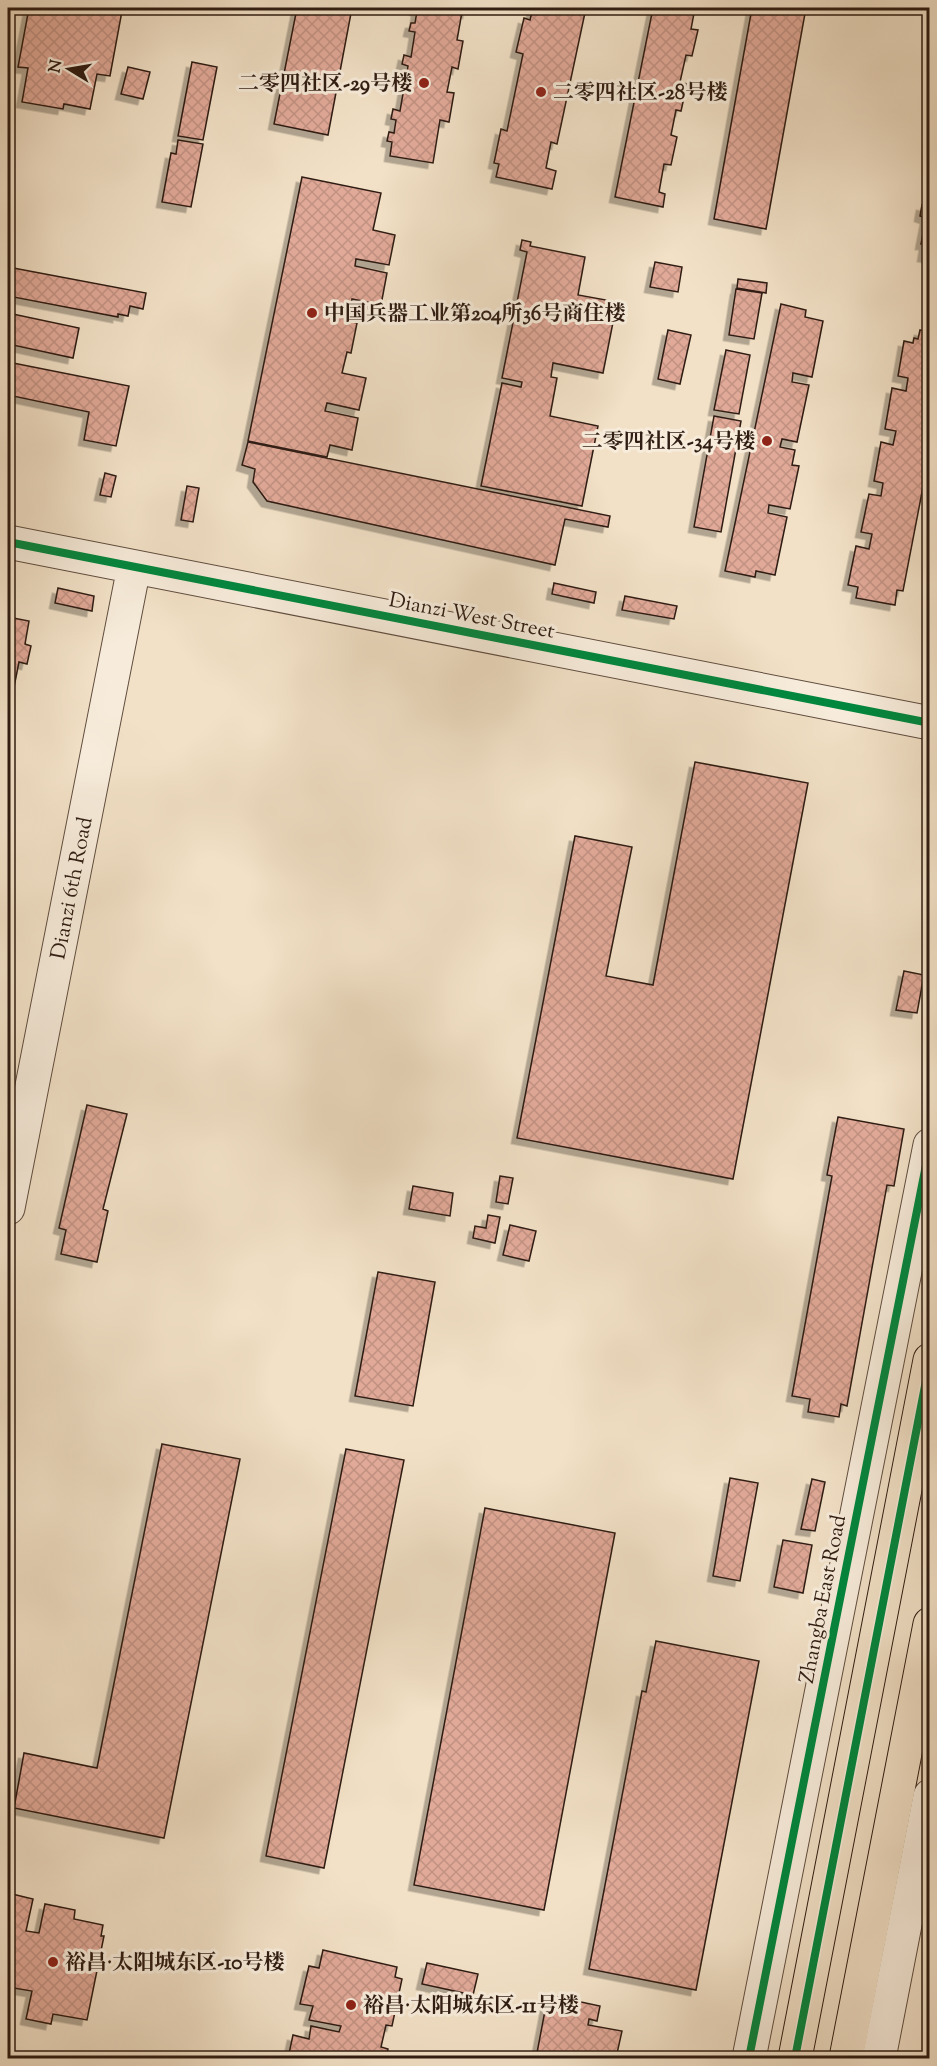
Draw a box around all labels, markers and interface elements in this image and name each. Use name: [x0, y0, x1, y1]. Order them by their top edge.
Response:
north arrow: [39, 39, 99, 99]
text: N: [44, 58, 69, 75]
place label: 二零四社区-29号楼: [238, 70, 412, 100]
marker: 二零四社区-29号楼: [417, 76, 431, 90]
place label: 二零四社区-28号楼: [553, 79, 727, 109]
marker: 二零四社区-28号楼: [534, 85, 548, 99]
place label: 中国兵器工业第204所36号商住楼: [324, 300, 625, 330]
marker: 中国兵器工业第204所36号商住楼: [305, 306, 319, 320]
place label: 二零四社区-34号楼: [582, 428, 755, 458]
marker: 二零四社区-34号楼: [760, 434, 774, 448]
street label: Dianzi West Street: [386, 586, 557, 648]
street label: Dianzi 6th Road: [44, 814, 102, 962]
street label: Zhangba East Road: [793, 1512, 855, 1686]
place label: 裕昌·太阳城东区-10号楼: [65, 1949, 284, 1979]
marker: 裕昌·太阳城东区-10号楼: [46, 1955, 60, 1969]
place label: 裕昌·太阳城东区-11号楼: [363, 1992, 579, 2022]
marker: 裕昌·太阳城东区-11号楼: [344, 1998, 358, 2012]

